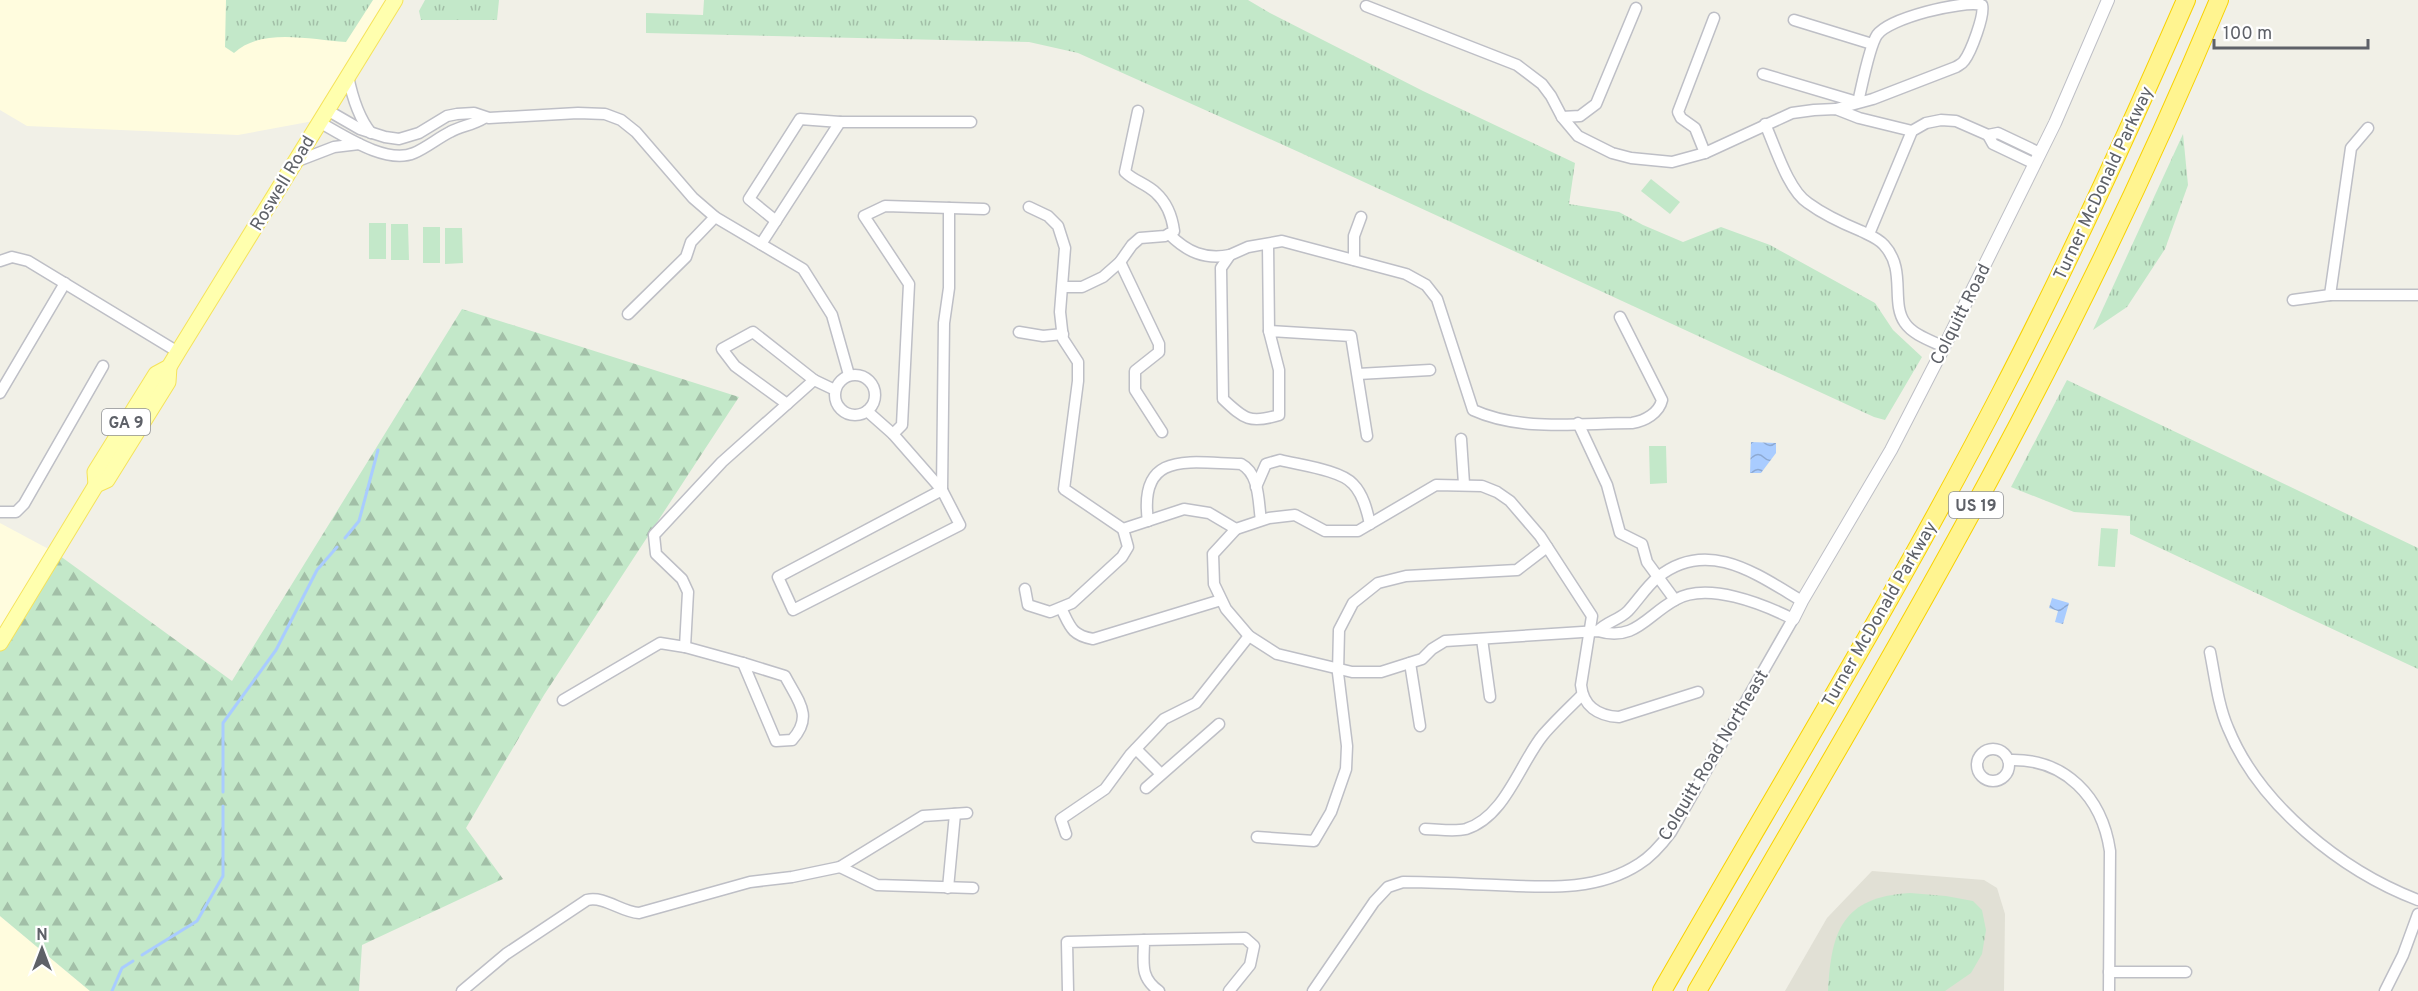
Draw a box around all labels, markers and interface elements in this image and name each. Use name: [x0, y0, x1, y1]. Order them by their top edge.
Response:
scale bar: [2214, 12, 2368, 50]
text: 100 m: [2223, 23, 2272, 46]
street label: Turner McDonald Parkway: [2049, 83, 2159, 284]
street label: Roswell Road: [246, 132, 321, 236]
street label: Colquitt Road: [1926, 260, 1997, 369]
road number: GA 9: [102, 409, 150, 435]
road number: US 19: [1949, 492, 2003, 518]
street label: Turner McDonald Parkway: [1818, 518, 1943, 712]
street label: Colquitt Road Northeast: [1654, 666, 1775, 846]
north arrow: [12, 919, 72, 979]
text: N: [36, 926, 48, 946]

